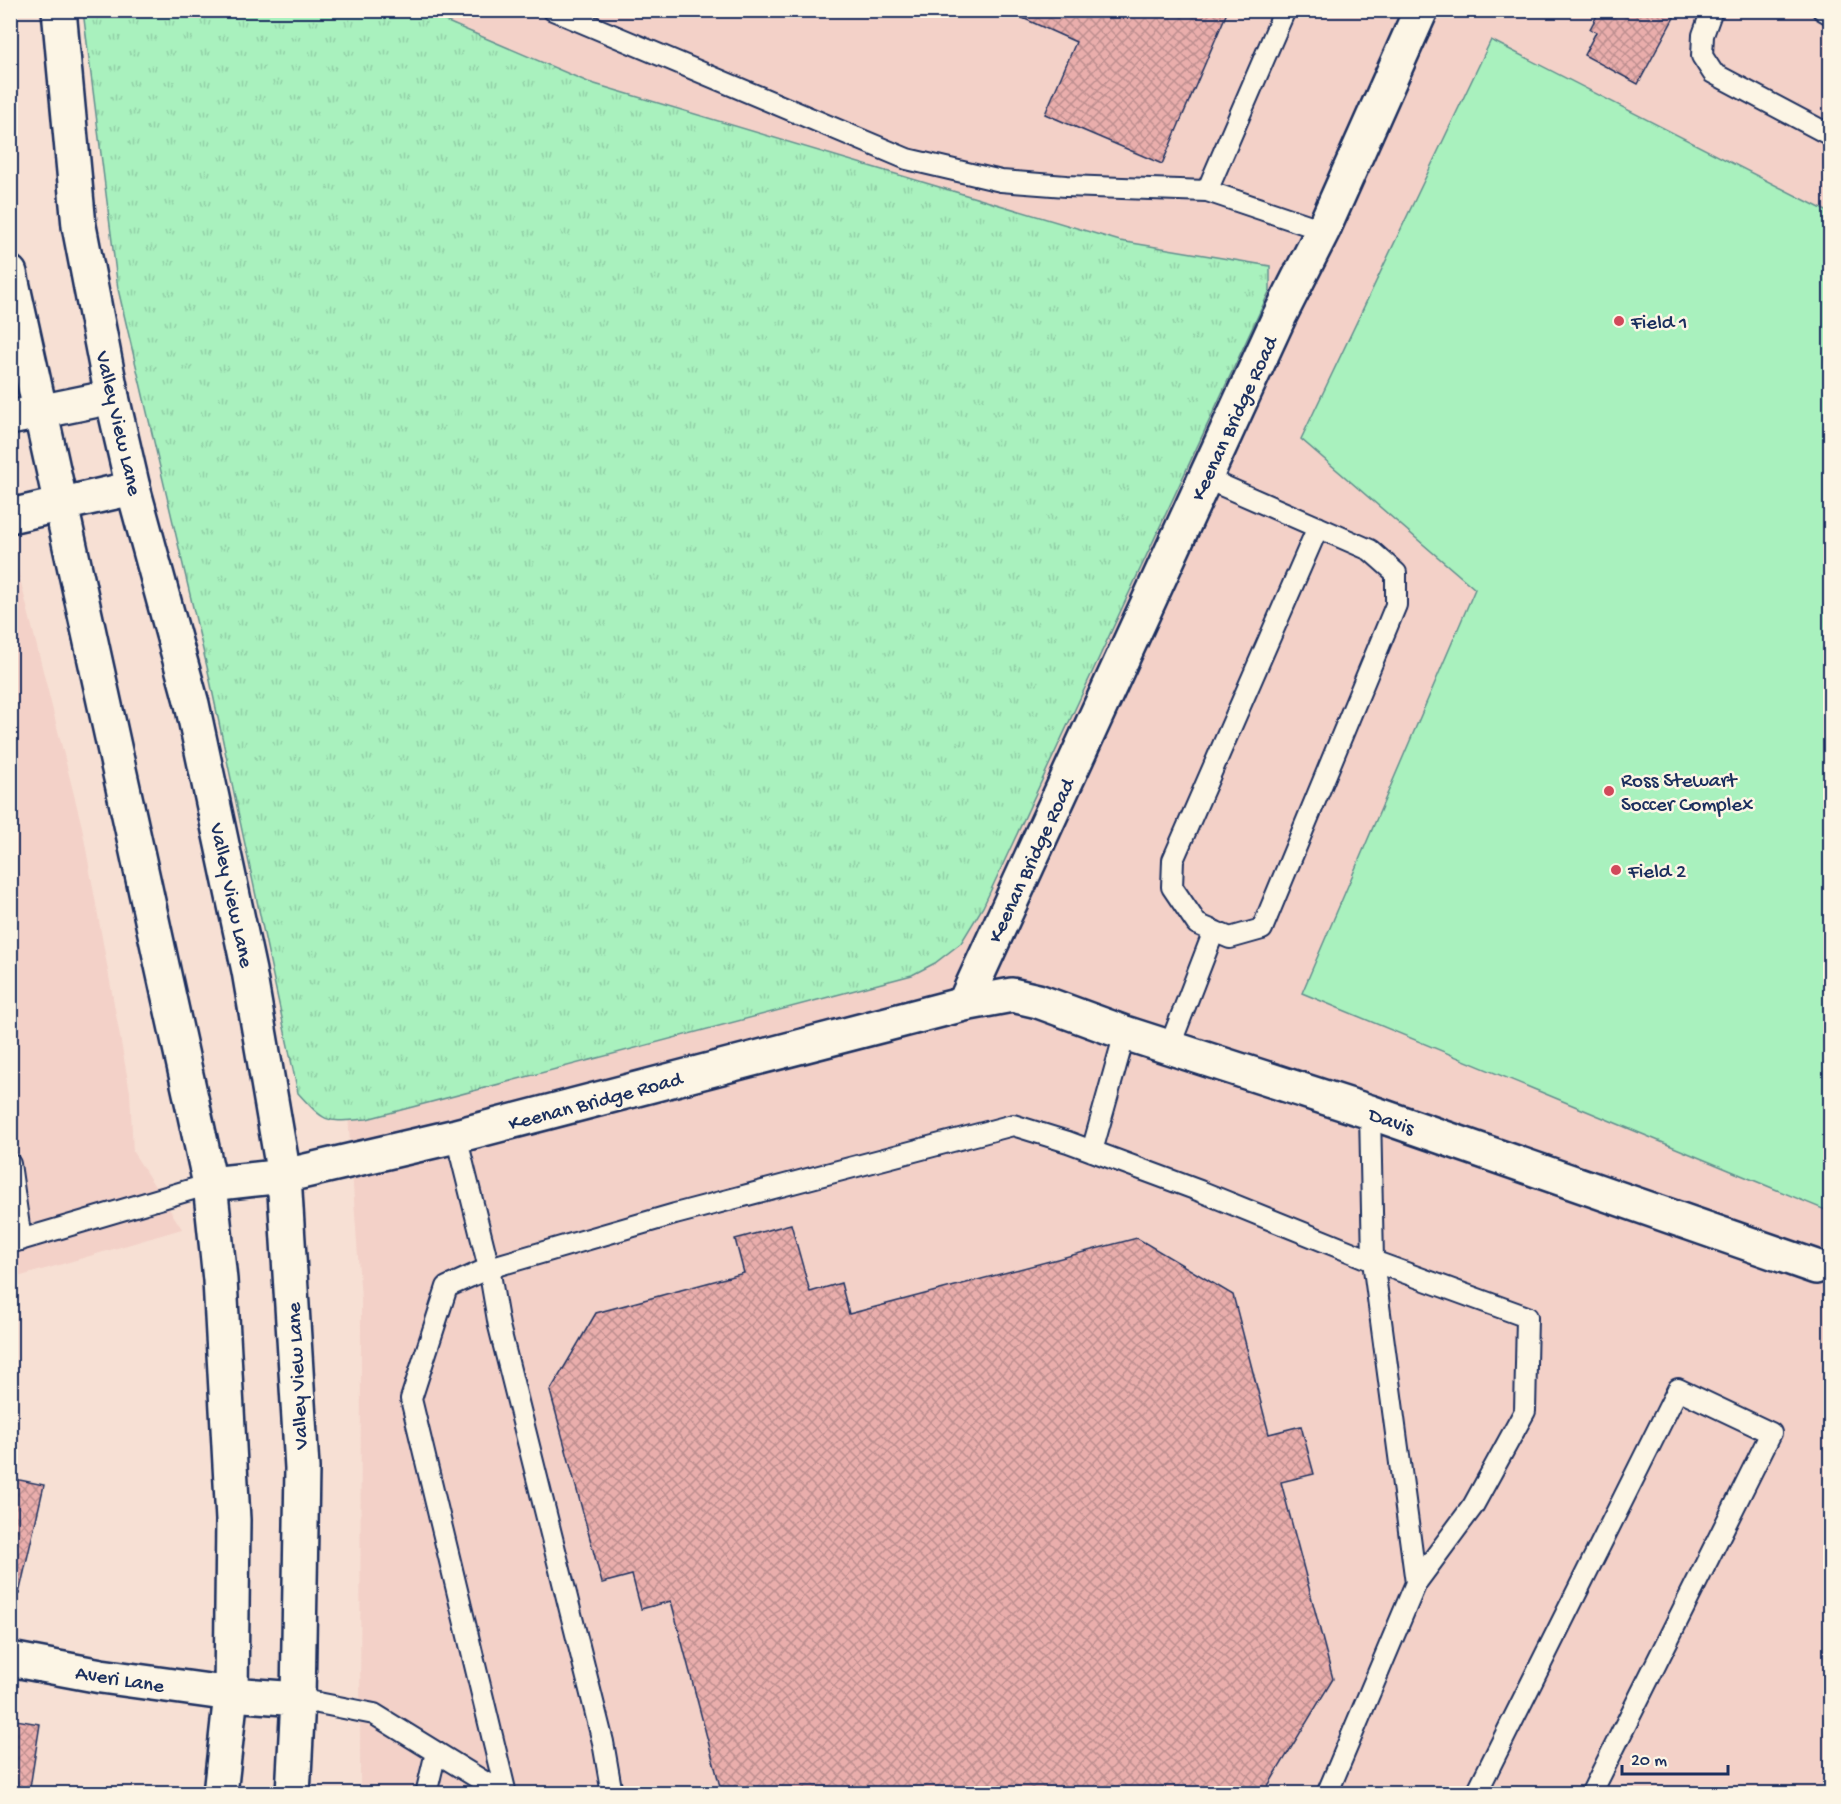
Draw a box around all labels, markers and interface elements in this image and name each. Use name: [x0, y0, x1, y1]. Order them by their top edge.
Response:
place label: Field 1: [1630, 312, 1688, 337]
marker: Field 1: [1612, 314, 1626, 328]
street label: Keenan Bridge Road: [1187, 332, 1286, 506]
street label: Valley View Lane: [88, 348, 146, 499]
place label: Ross Stewart Soccer Complex: [1621, 770, 1753, 819]
street label: Keenan Bridge Road: [984, 774, 1083, 948]
marker: Ross Stewart Soccer Complex: [1602, 784, 1616, 798]
street label: Valley View Lane: [202, 820, 257, 971]
place label: Field 2: [1627, 861, 1686, 886]
marker: Field 2: [1609, 863, 1623, 877]
street label: Keenan Bridge Road: [506, 1068, 687, 1139]
street label: Davis: [1363, 1103, 1418, 1143]
street label: Valley View Lane: [283, 1300, 316, 1451]
street label: Averi Lane: [73, 1662, 167, 1701]
scale bar: [1622, 1738, 1728, 1776]
text: 20 m: [1631, 1751, 1667, 1772]

